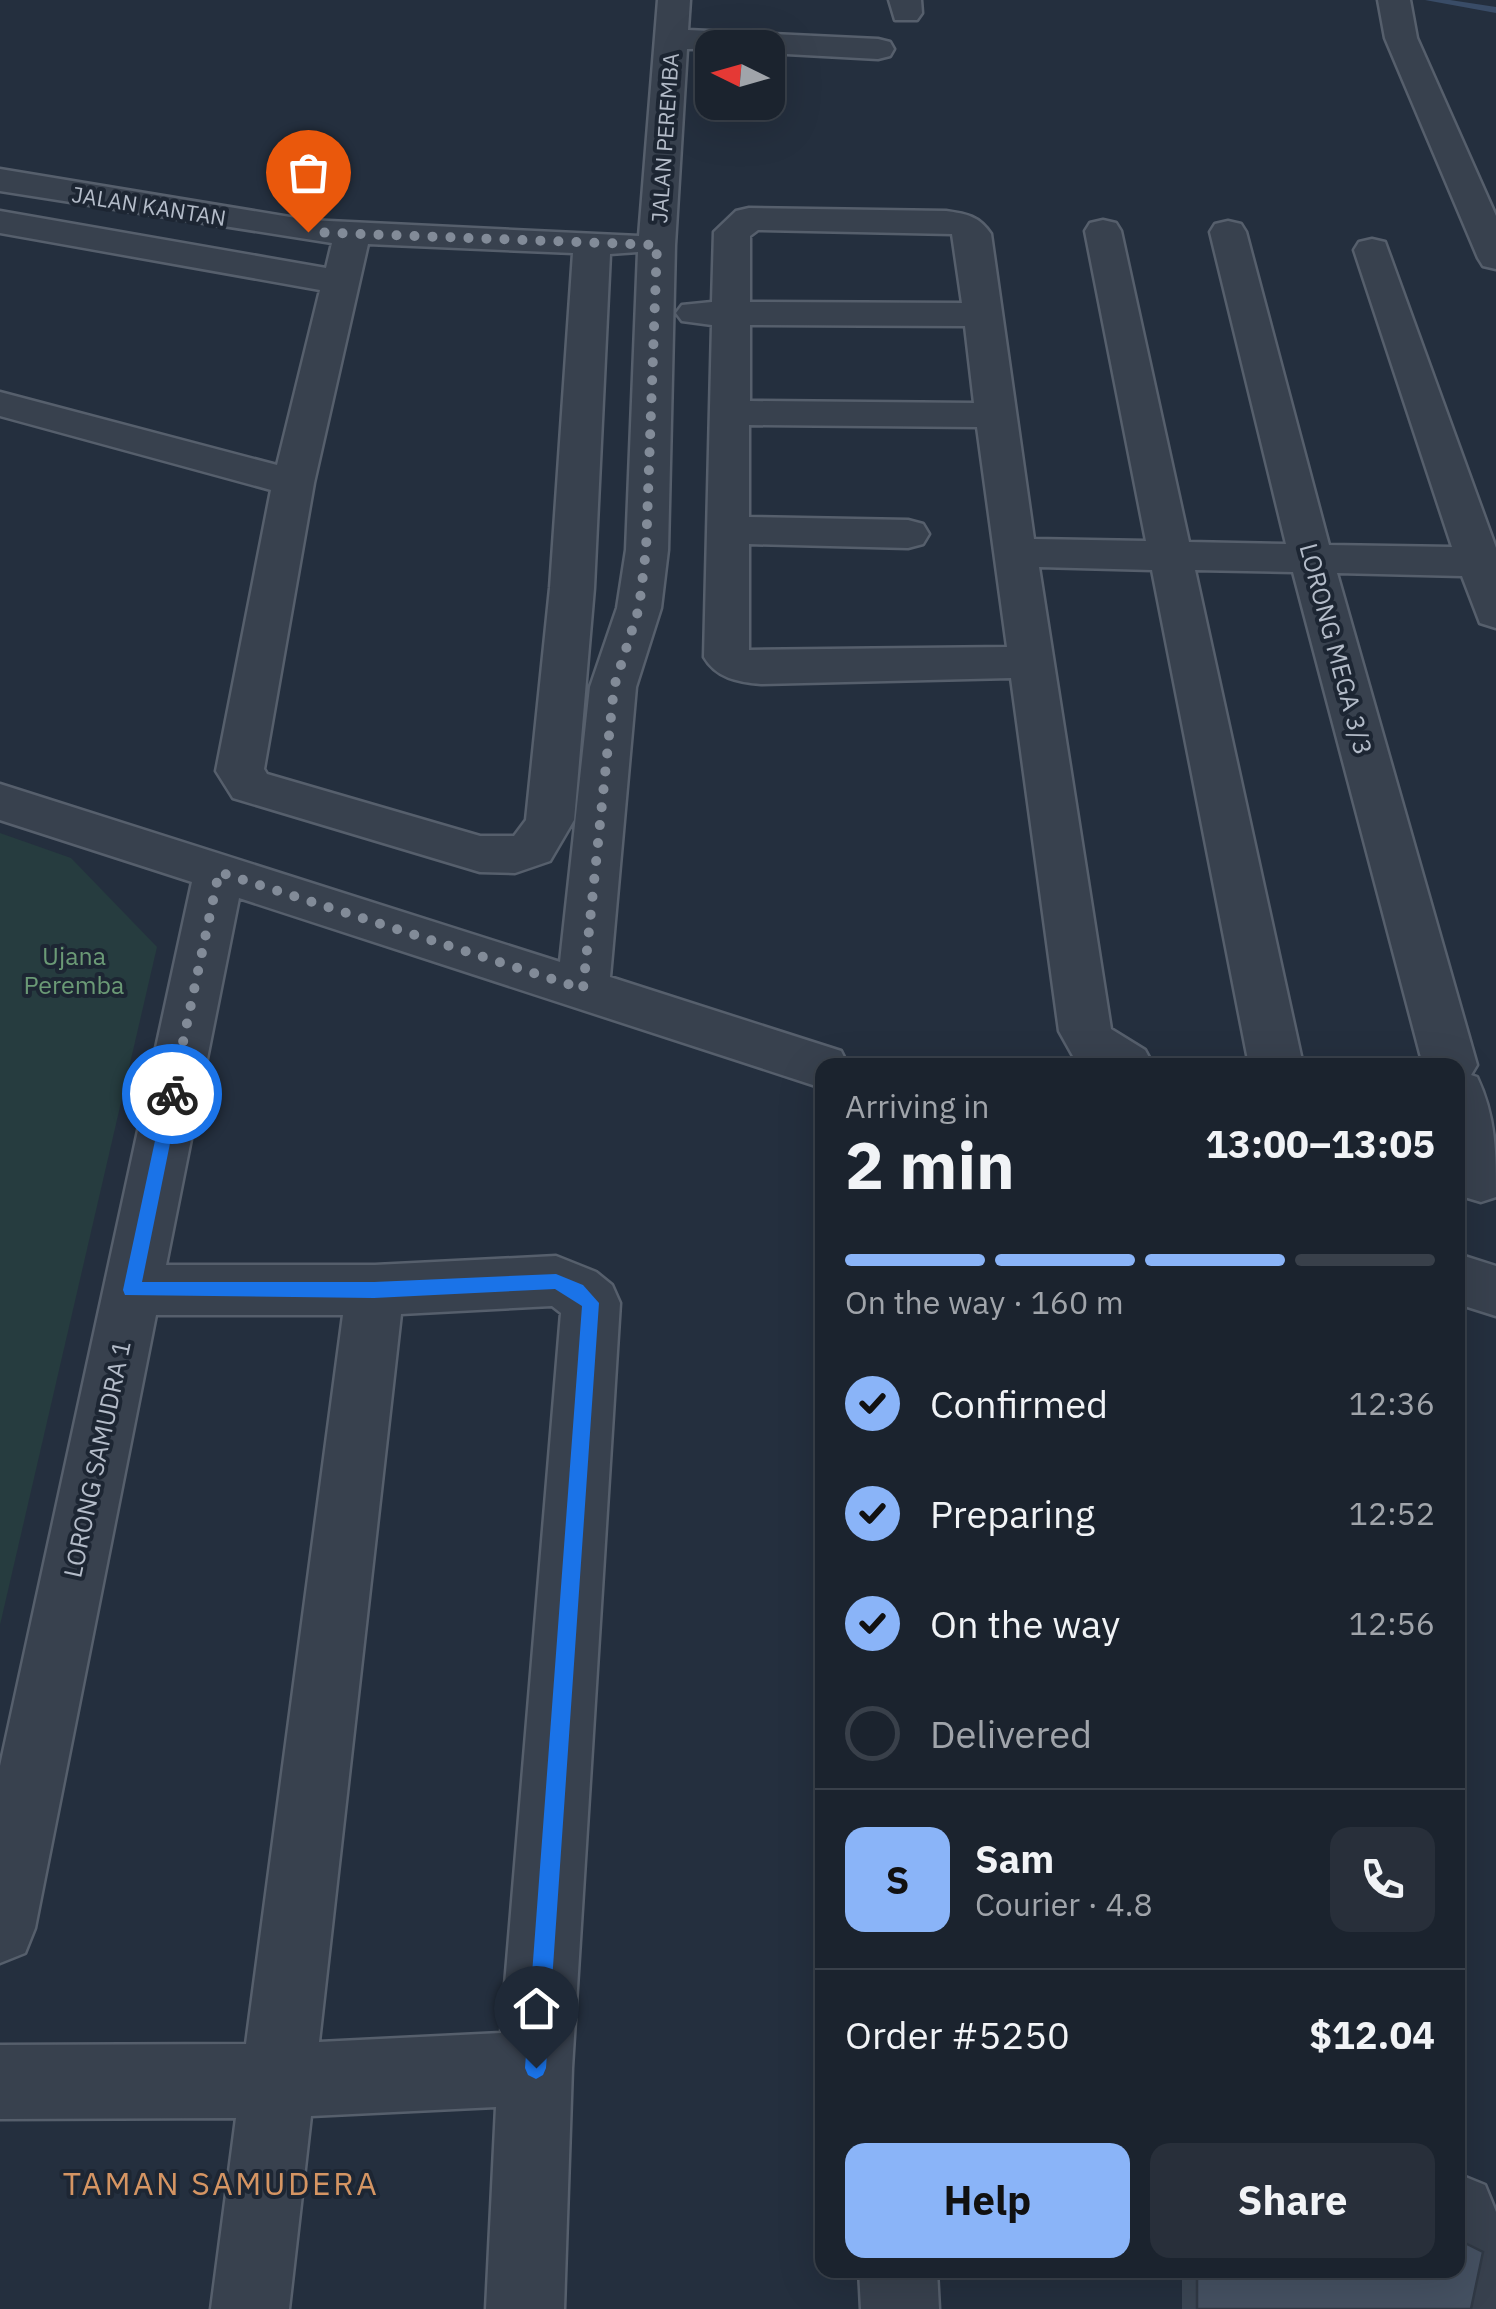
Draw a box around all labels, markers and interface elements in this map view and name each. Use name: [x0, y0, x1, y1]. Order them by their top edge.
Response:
north arrow: [695, 30, 785, 120]
map controls: [695, 30, 785, 120]
street label: JALAN PEREMBA: [644, 52, 685, 224]
pin: [266, 130, 351, 233]
icon: bag: [281, 145, 336, 200]
street label: JALAN KANTAN: [70, 179, 228, 232]
street label: LORONG MEGA 3/3: [1292, 539, 1381, 758]
park label: Ujana Peremba: [24, 939, 124, 1001]
courier: [122, 1044, 222, 1144]
icon: bike: [145, 1067, 200, 1122]
text: Arriving in: [845, 1085, 990, 1127]
text: 13:00–13:05: [1205, 1119, 1435, 1168]
text: 2 min: [845, 1122, 1015, 1207]
text: On the way · 160 m: [845, 1281, 1124, 1323]
street label: LORONG SAMUDRA 1: [55, 1337, 138, 1580]
icon: check: [845, 1376, 900, 1431]
text: Confirmed: [930, 1379, 1108, 1428]
text: 12:36: [1349, 1382, 1435, 1424]
icon: check: [845, 1486, 900, 1541]
text: Preparing: [930, 1489, 1095, 1538]
text: 12:52: [1349, 1492, 1435, 1534]
icon: check: [845, 1596, 900, 1651]
text: On the way: [930, 1599, 1120, 1648]
text: 12:56: [1349, 1602, 1435, 1644]
text: Delivered: [930, 1709, 1092, 1758]
button: phone: [1330, 1827, 1435, 1932]
text: Sam: [975, 1834, 1054, 1883]
text: S: [886, 1855, 909, 1904]
text: Courier · 4.8: [975, 1883, 1153, 1925]
pin: [494, 1966, 579, 2069]
icon: home: [509, 1981, 564, 2036]
text: Order #5250: [845, 2010, 1070, 2059]
text: $12.04: [1309, 2010, 1435, 2059]
button: Help: [845, 2143, 1130, 2258]
button: Share: [1150, 2143, 1435, 2258]
district label: TAMAN SAMUDERA: [63, 2162, 379, 2204]

